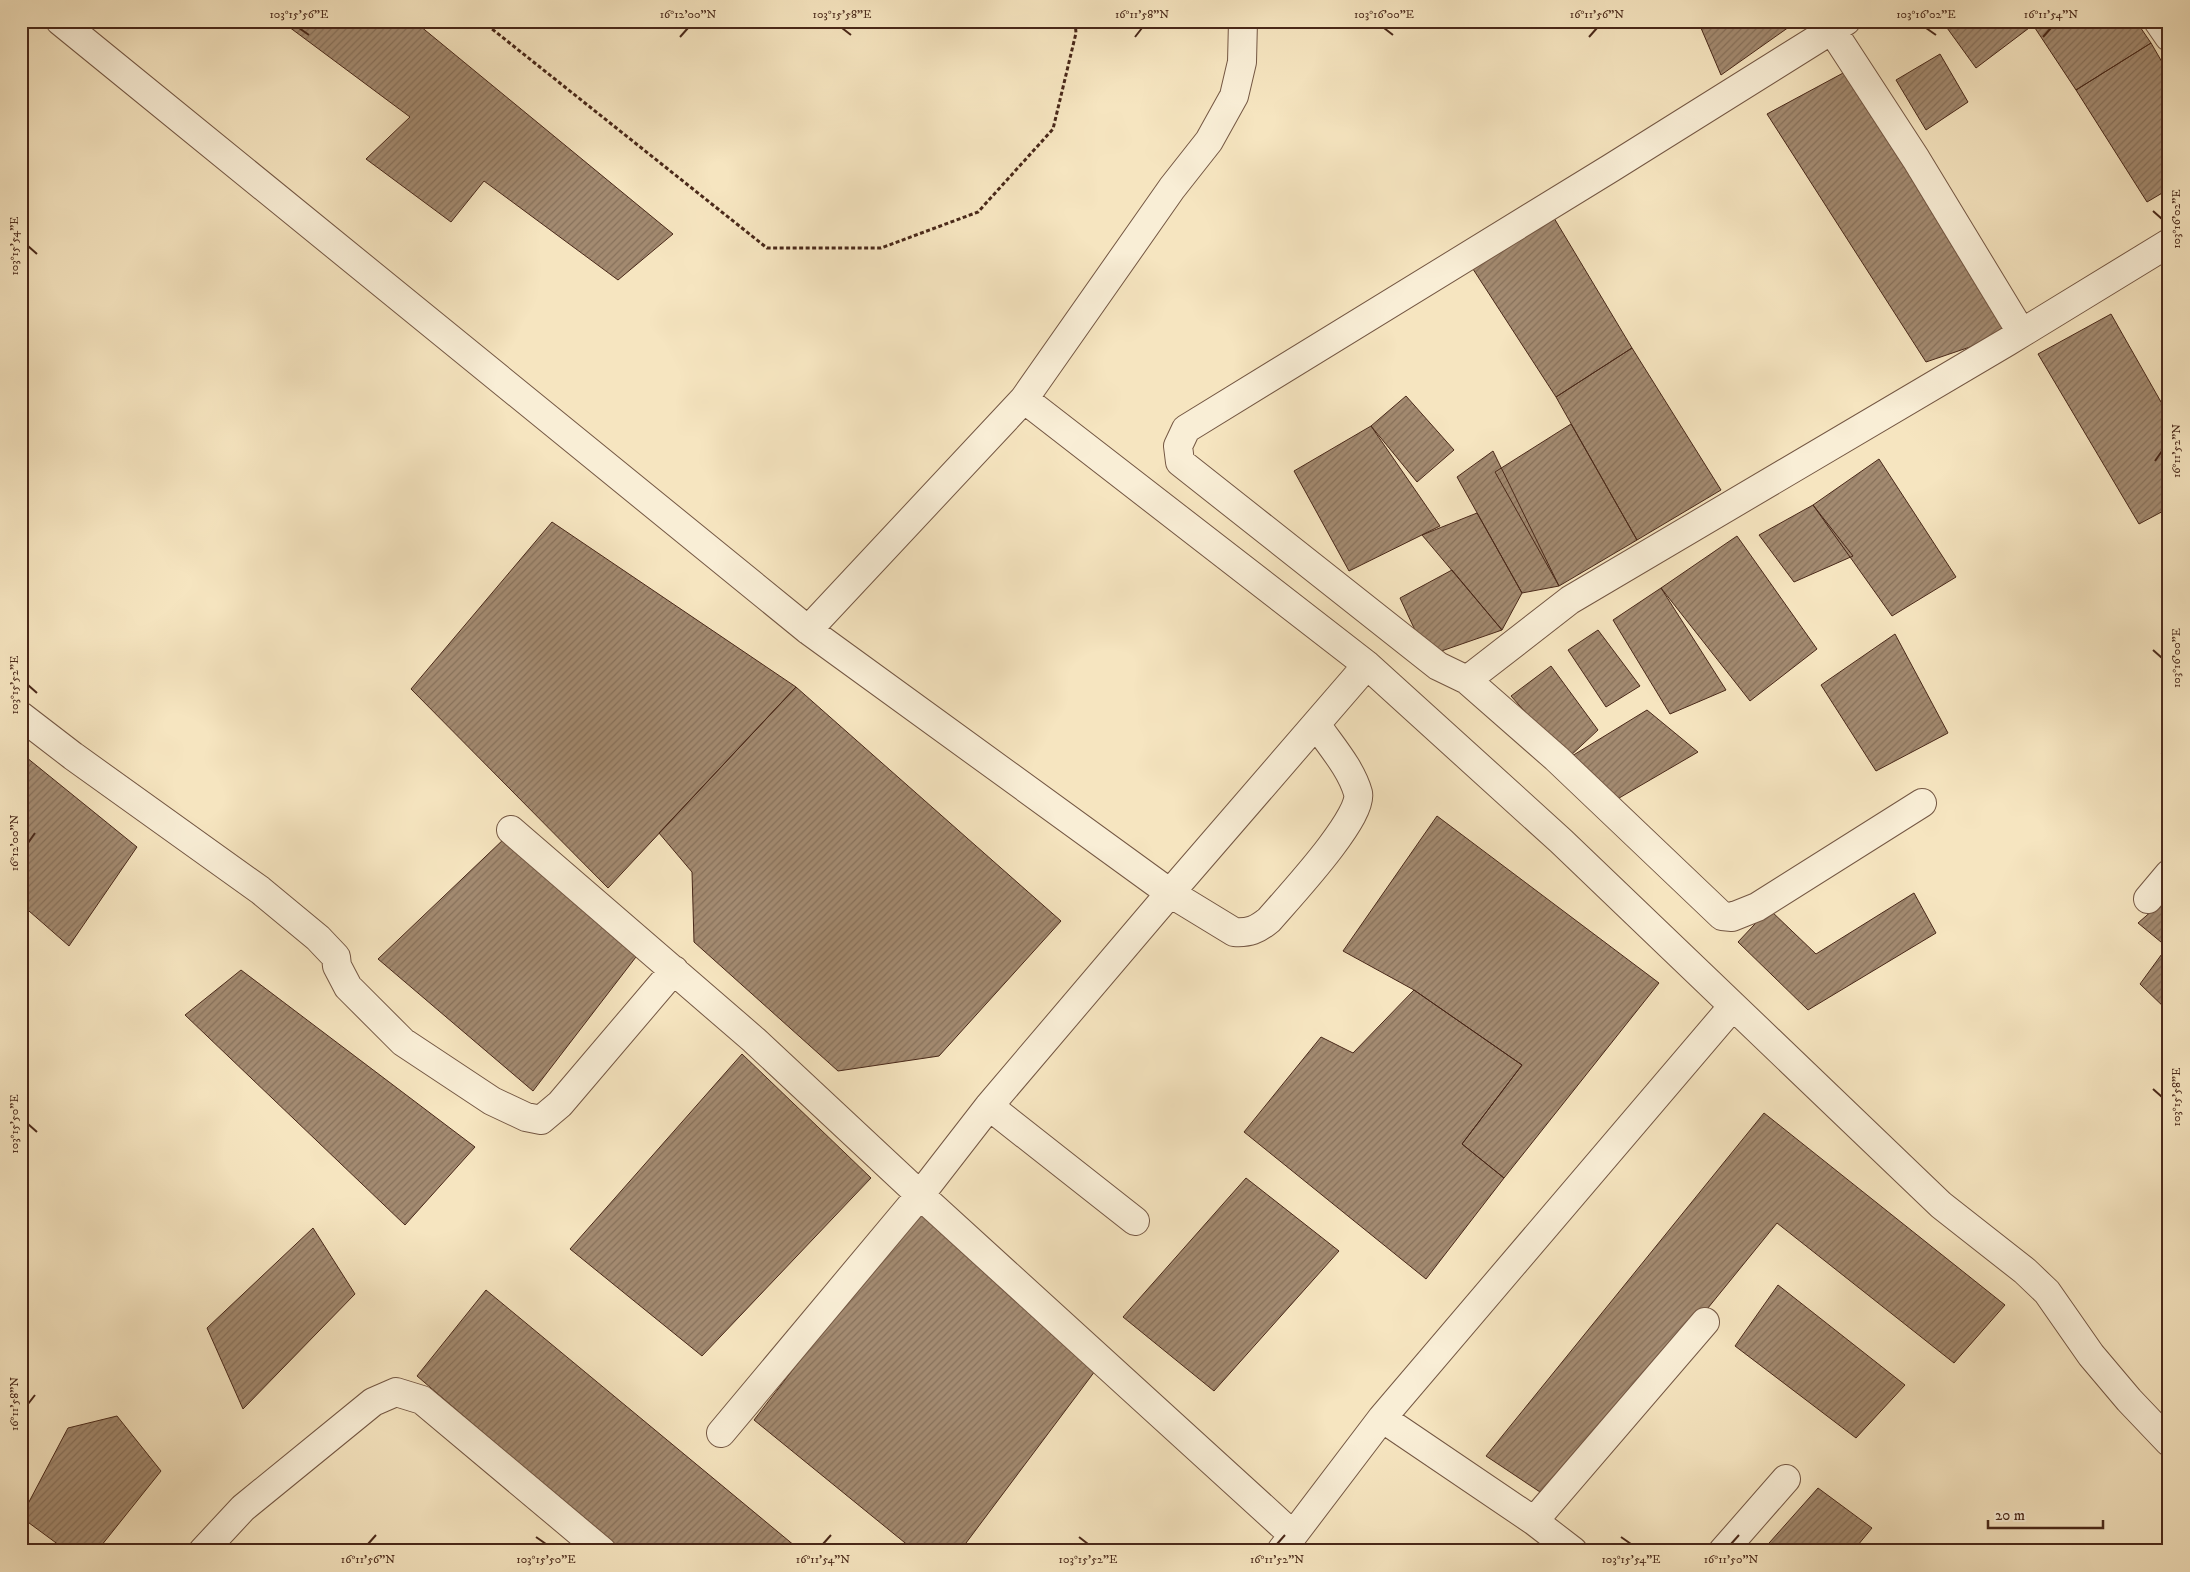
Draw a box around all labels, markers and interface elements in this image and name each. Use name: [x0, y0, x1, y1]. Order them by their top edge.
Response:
text: 103°15'56"E: [269, 7, 329, 22]
text: 16°12'00"N: [660, 7, 716, 22]
text: 103°15'58"E: [813, 7, 872, 22]
text: 16°11'58"N: [1115, 7, 1169, 22]
text: 103°16'00"E: [1354, 7, 1415, 22]
text: 16°11'56"N: [1570, 7, 1624, 22]
text: 103°16'02"E: [1896, 7, 1956, 22]
text: 16°11'54"N: [2024, 7, 2078, 22]
text: 103°16'02"E: [2169, 189, 2184, 249]
text: 103°15'54"E: [7, 216, 22, 276]
text: 16°11'52"N: [2169, 424, 2184, 478]
text: 103°16'00"E: [2169, 627, 2184, 688]
text: 103°15'52"E: [7, 655, 22, 714]
text: 16°12'00"N: [7, 815, 22, 871]
text: 103°15'58"E: [2169, 1067, 2184, 1126]
text: 103°15'50"E: [7, 1094, 22, 1154]
text: 16°11'58"N: [7, 1377, 22, 1431]
scale bar: [1988, 1497, 2102, 1529]
text: 20 m: [1995, 1506, 2025, 1525]
text: 16°11'56"N: [341, 1552, 395, 1567]
text: 103°15'50"E: [516, 1552, 576, 1567]
text: 16°11'54"N: [796, 1552, 850, 1567]
text: 103°15'52"E: [1059, 1552, 1118, 1567]
text: 16°11'52"N: [1250, 1552, 1304, 1567]
text: 103°15'54"E: [1601, 1552, 1661, 1567]
text: 16°11'50"N: [1704, 1552, 1758, 1567]

